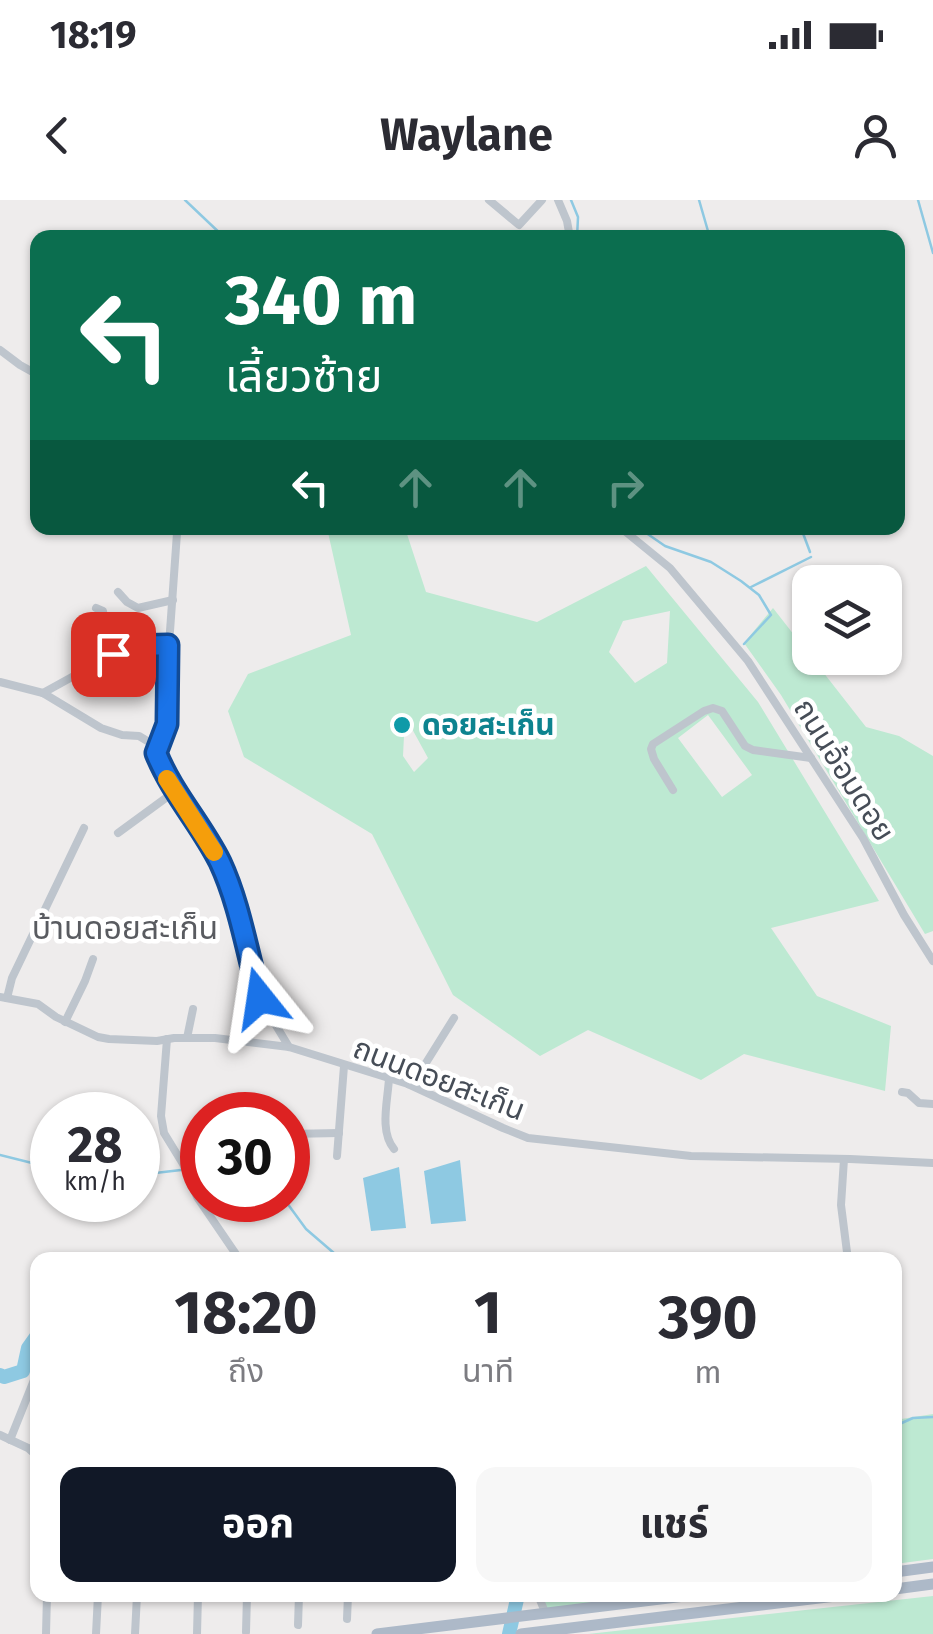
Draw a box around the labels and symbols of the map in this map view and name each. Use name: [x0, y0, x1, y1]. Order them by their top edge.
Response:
pin: [71, 612, 156, 697]
street label: ถนนอ้อมดอย: [786, 692, 902, 848]
place label: ดอยสะเก็น: [422, 707, 555, 743]
marker: ดอยสะเก็น: [391, 714, 413, 736]
district label: บ้านดอยสะเก็น: [32, 909, 218, 947]
position arrow: [208, 946, 312, 1050]
street label: ถนนดอยสะเก็น: [348, 1030, 530, 1128]
speed limit sign: 30: [180, 1092, 310, 1222]

